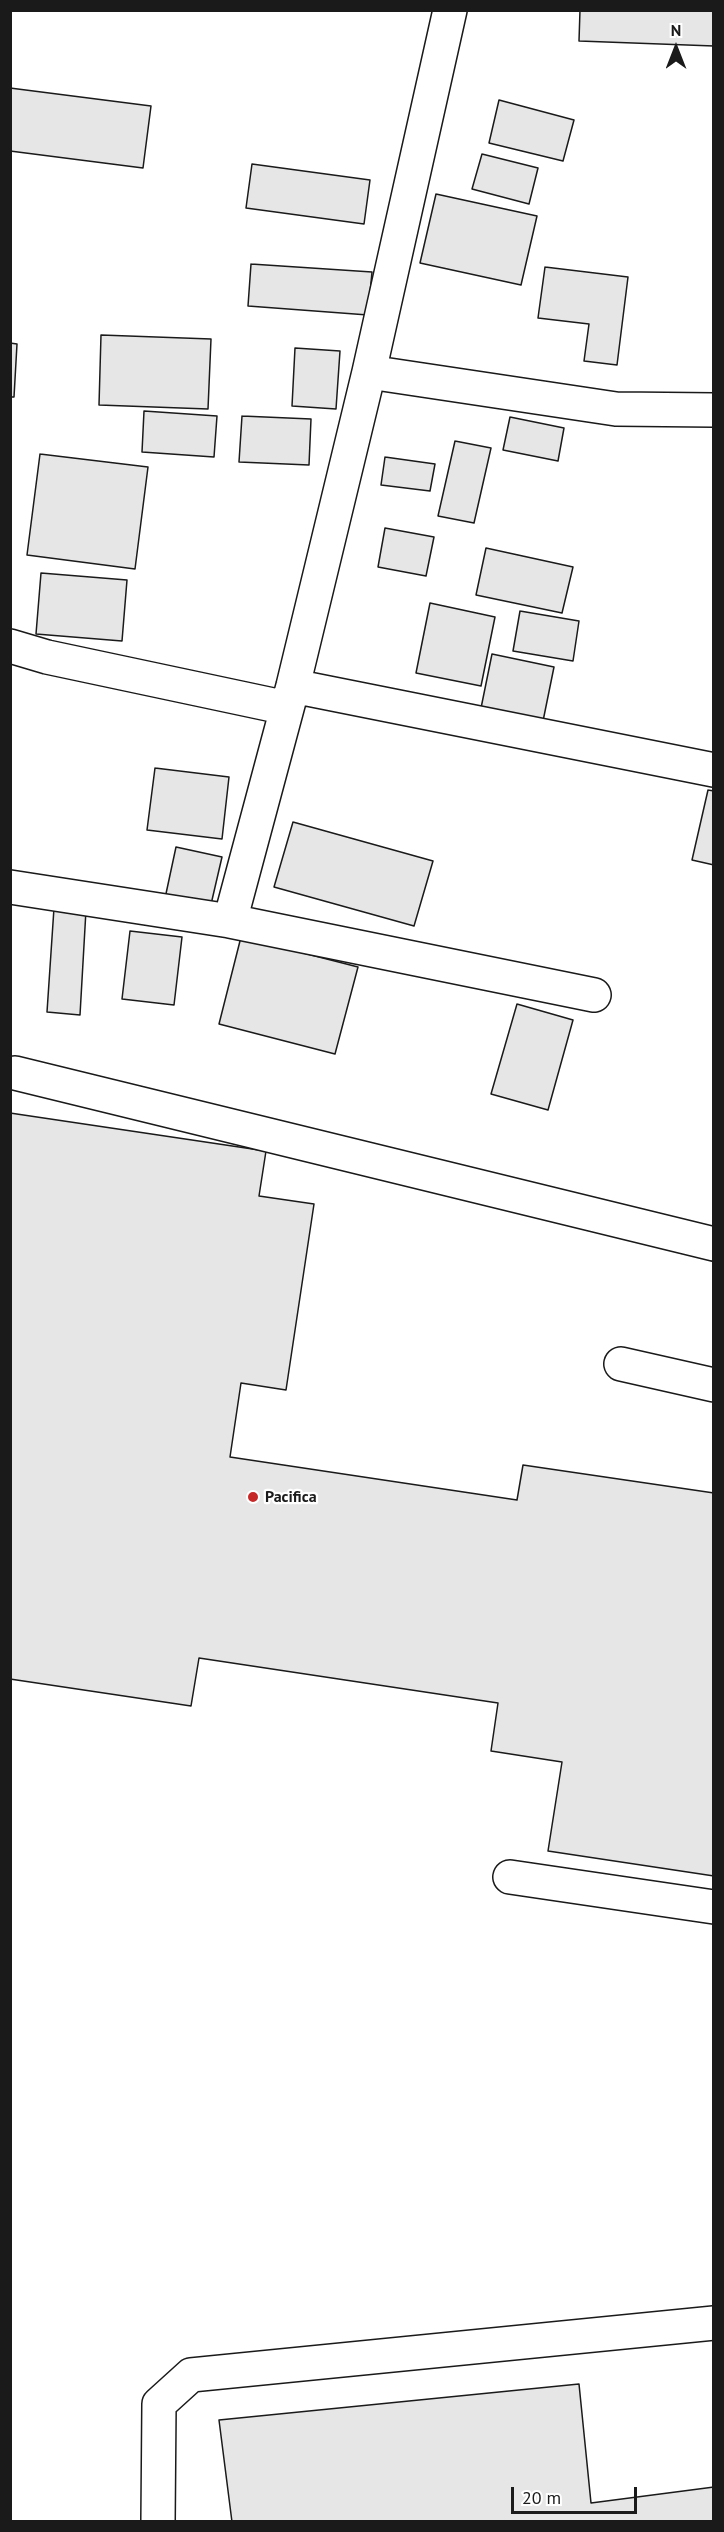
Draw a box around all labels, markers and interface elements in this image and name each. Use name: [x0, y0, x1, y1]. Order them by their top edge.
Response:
north arrow: [646, 18, 706, 78]
text: N: [671, 20, 681, 40]
place label: Pacifica: [265, 1487, 317, 1507]
marker: Pacifica: [246, 1490, 260, 1504]
scale bar: [514, 2475, 640, 2513]
text: 20 m: [522, 2486, 561, 2509]

